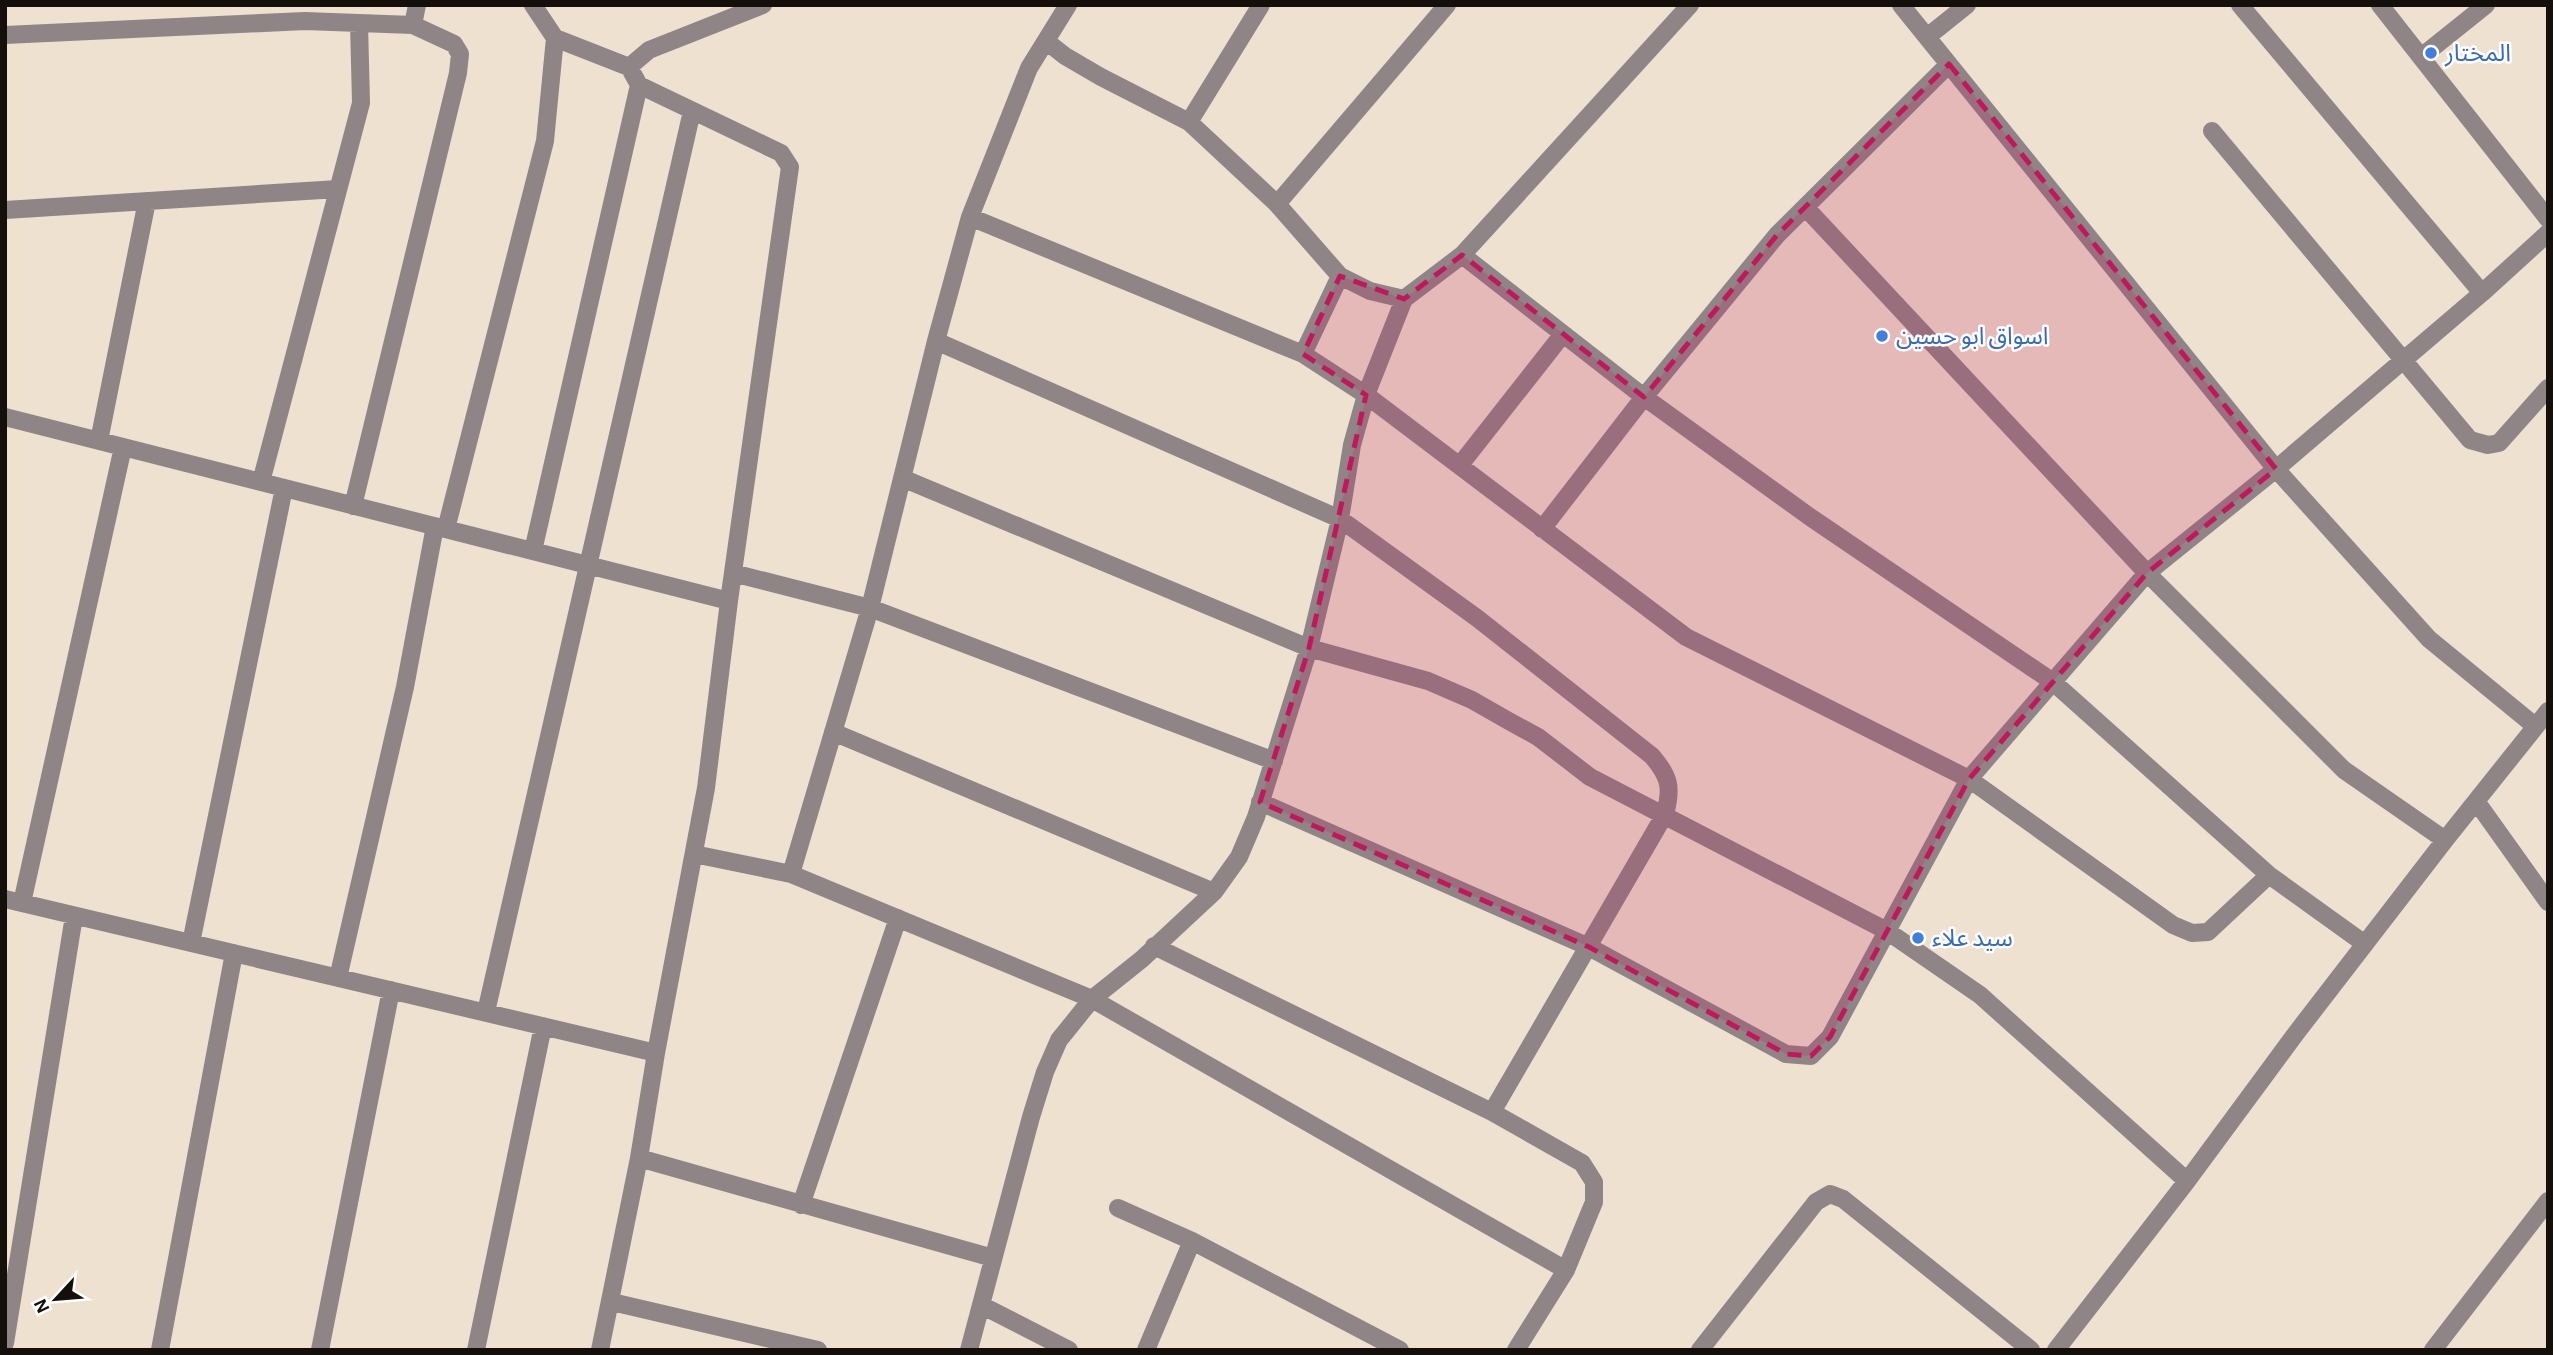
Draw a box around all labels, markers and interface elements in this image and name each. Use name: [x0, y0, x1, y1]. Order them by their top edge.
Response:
place label: المختار: [2444, 42, 2511, 67]
marker: المختار: [2423, 45, 2439, 61]
place label: اسواق ابو حسين: [1896, 325, 2049, 350]
marker: اسواق ابو حسين: [1874, 328, 1890, 344]
place label: سيد علاء: [1932, 927, 2013, 951]
marker: سيد علاء: [1910, 930, 1926, 946]
north arrow: [21, 1264, 91, 1334]
text: N: [31, 1296, 54, 1316]

